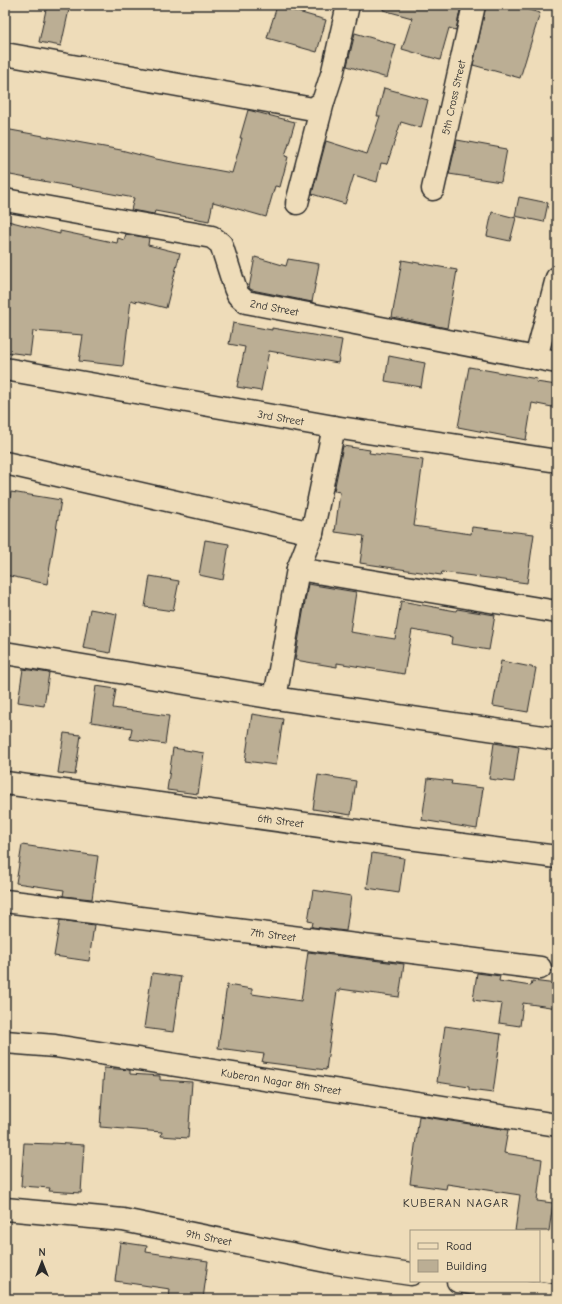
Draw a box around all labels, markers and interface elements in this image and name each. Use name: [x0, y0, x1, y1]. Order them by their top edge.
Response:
street label: 5th Cross Street: [439, 58, 468, 136]
street label: 2nd Street: [249, 296, 300, 319]
street label: 3rd Street: [257, 407, 306, 428]
street label: 6th Street: [257, 811, 305, 830]
street label: 7th Street: [250, 925, 297, 944]
street label: Kuberan Nagar 8th Street: [220, 1066, 343, 1098]
district label: KUBERAN NAGAR: [403, 1196, 509, 1210]
street label: 9th Street: [185, 1226, 234, 1248]
legend: [410, 1230, 540, 1282]
text: Road: [446, 1239, 472, 1253]
north arrow: [22, 1242, 62, 1282]
text: N: [38, 1246, 46, 1259]
text: Building: [446, 1259, 487, 1273]

